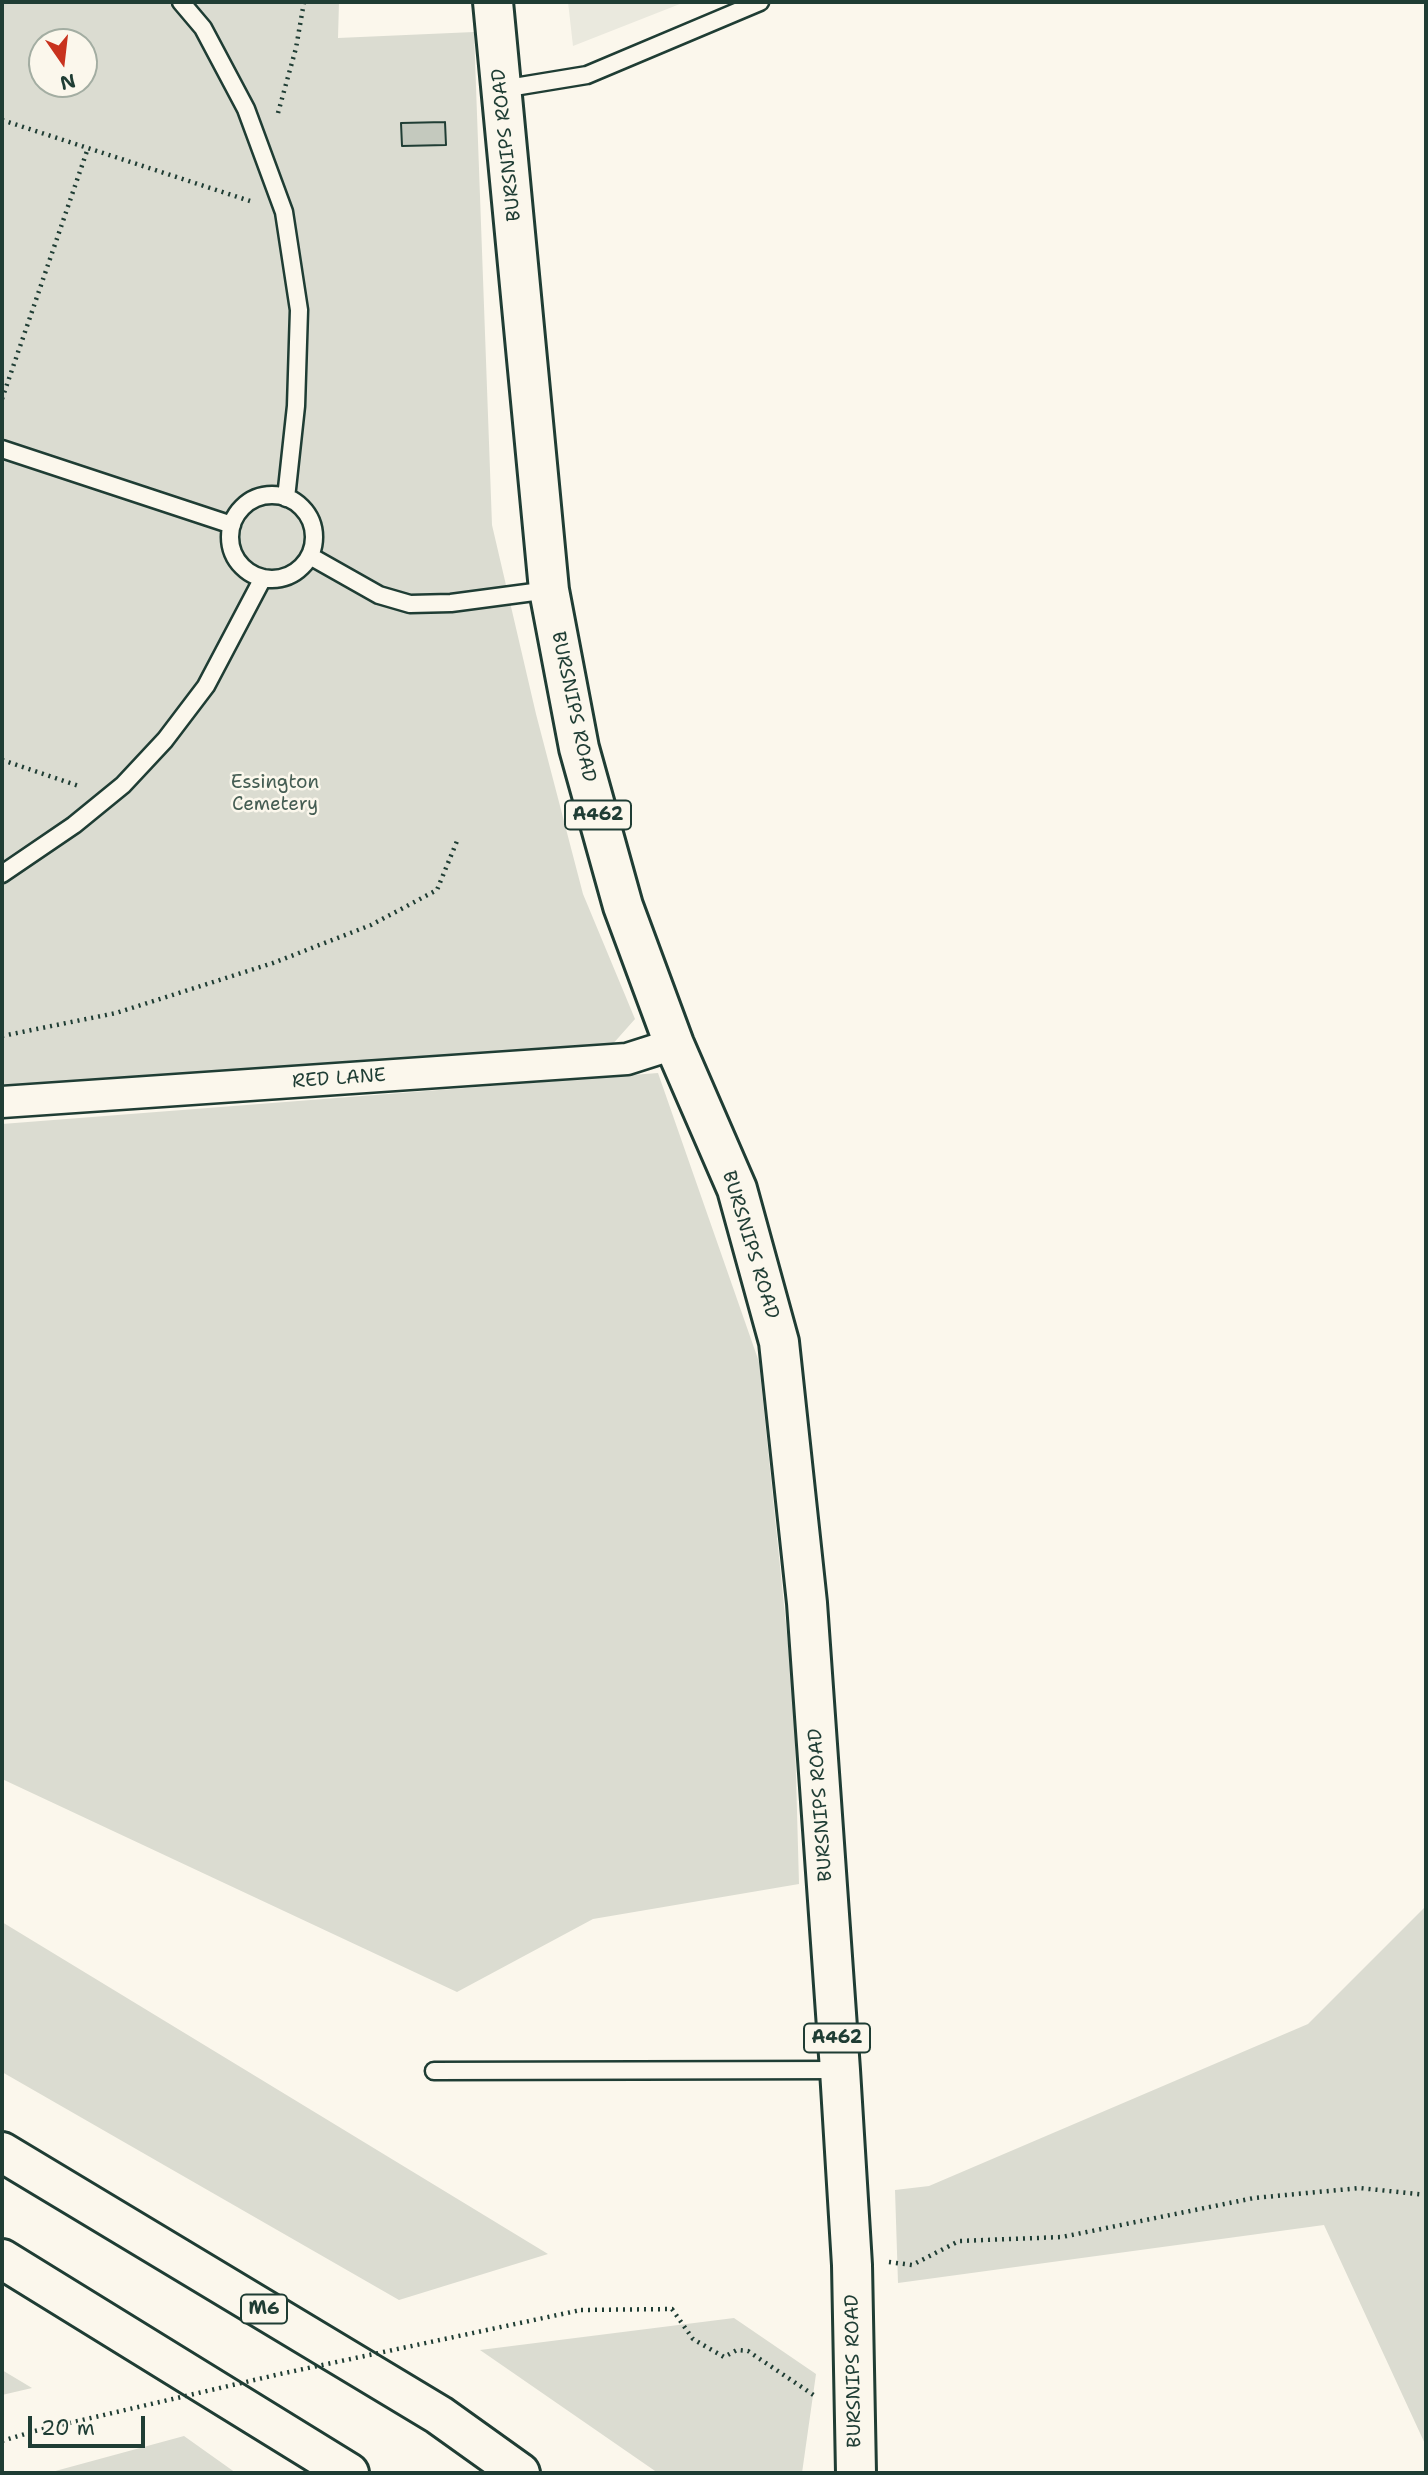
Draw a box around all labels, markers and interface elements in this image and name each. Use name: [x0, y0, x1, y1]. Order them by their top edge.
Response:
north arrow: [28, 28, 98, 98]
street label: BURSNIPS ROAD: [488, 67, 526, 223]
text: N: [57, 68, 78, 96]
street label: BURSNIPS ROAD: [546, 630, 600, 784]
park label: Essington Cemetery: [231, 772, 319, 816]
road number: A462: [565, 800, 631, 830]
street label: RED LANE: [291, 1064, 387, 1094]
street label: BURSNIPS ROAD: [717, 1168, 783, 1322]
street label: BURSNIPS ROAD: [804, 1728, 838, 1882]
road number: A462: [804, 2024, 870, 2052]
road number: M6: [241, 2294, 287, 2323]
street label: BURSNIPS ROAD: [841, 2294, 867, 2448]
scale bar: [32, 2402, 149, 2446]
text: 20 m: [41, 2414, 95, 2442]

